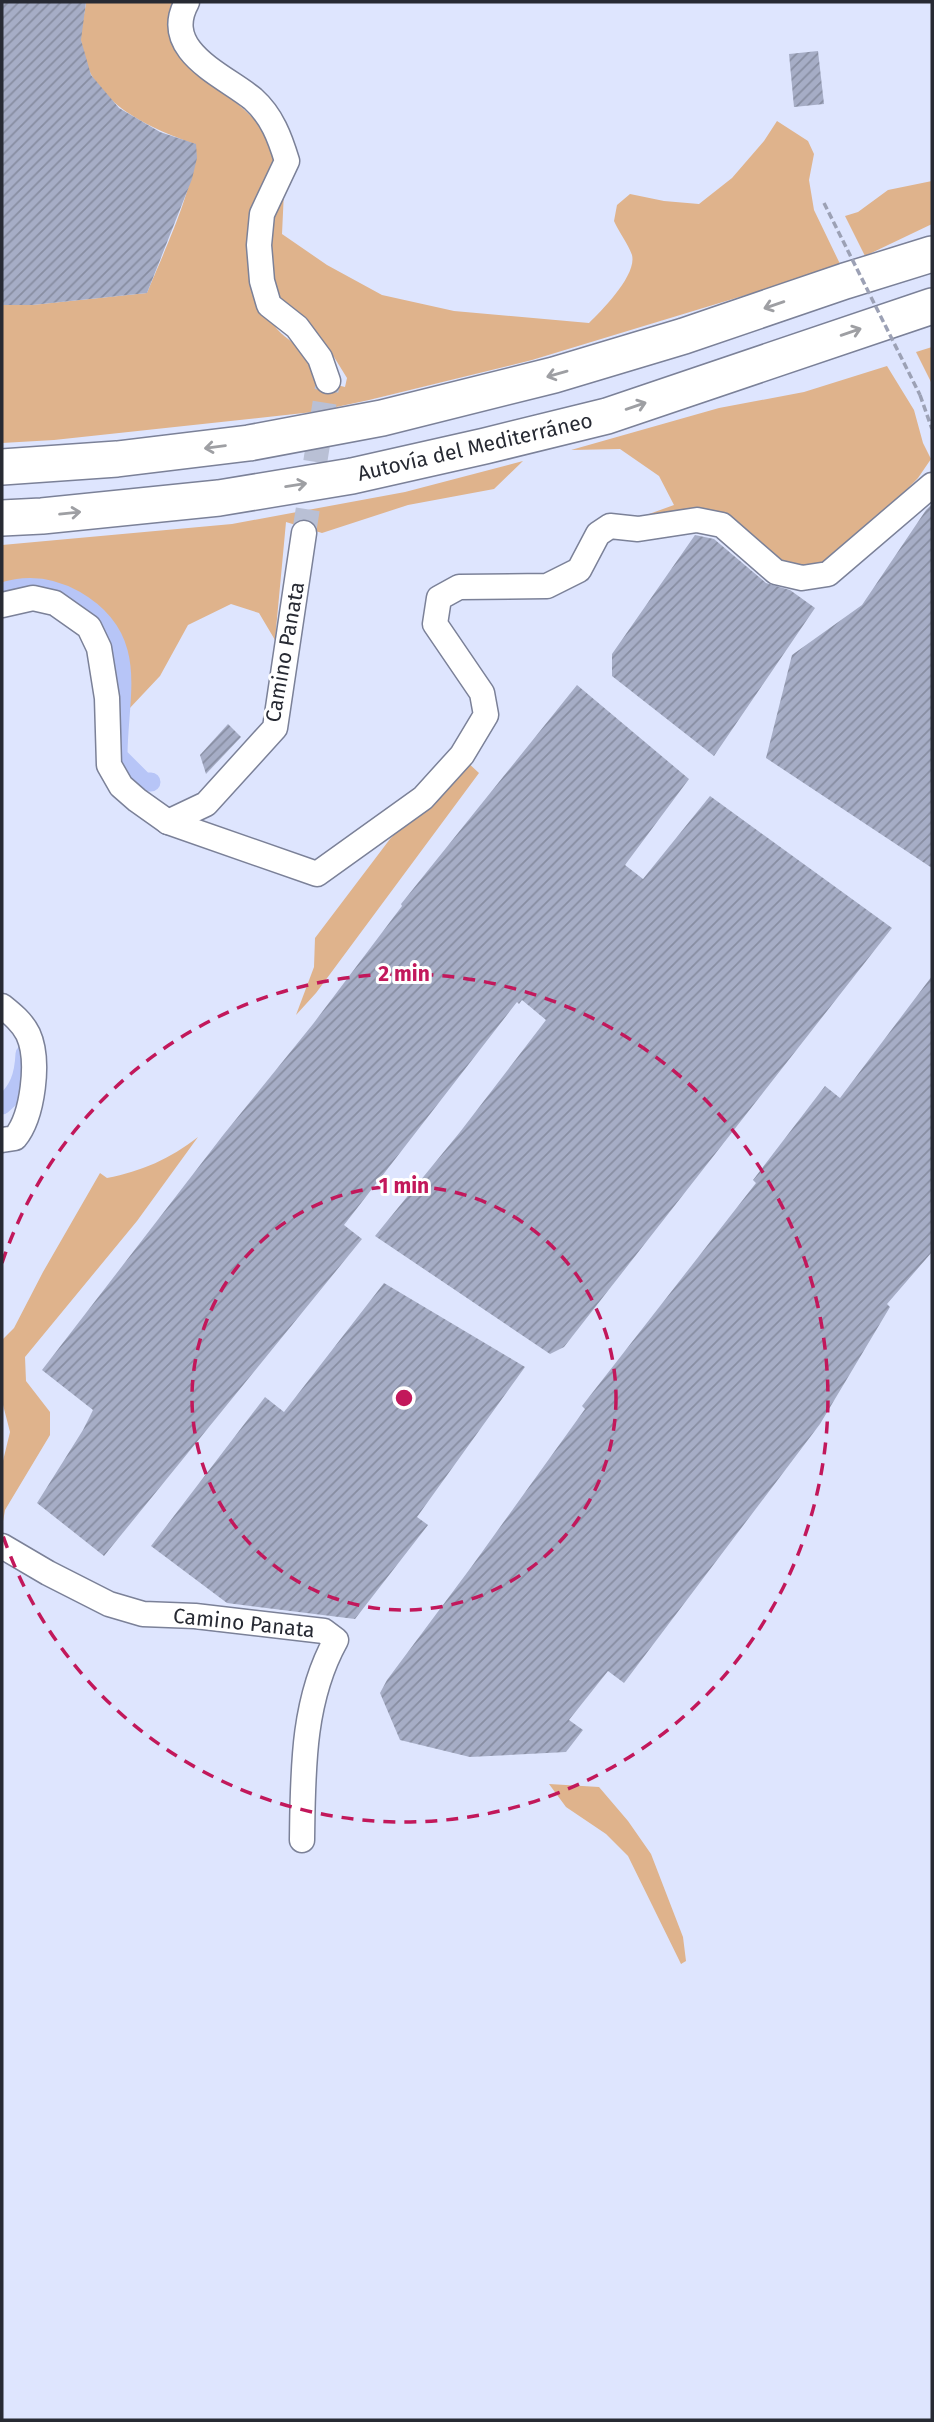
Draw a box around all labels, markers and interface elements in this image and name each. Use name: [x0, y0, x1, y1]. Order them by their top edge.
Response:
one-way arrow: [763, 299, 785, 312]
one-way arrow: [840, 325, 862, 337]
one-way arrow: [546, 368, 568, 381]
one-way arrow: [625, 399, 647, 412]
street label: Autovía del Mediterráneo: [355, 407, 595, 487]
one-way arrow: [204, 440, 227, 453]
one-way arrow: [284, 478, 306, 491]
one-way arrow: [58, 506, 81, 519]
street label: Camino Panata: [260, 580, 310, 724]
text: 2 min: [378, 961, 430, 987]
text: 1 min: [379, 1173, 429, 1199]
centre of rings: [392, 1386, 416, 1410]
street label: Camino Panata: [172, 1603, 316, 1643]

